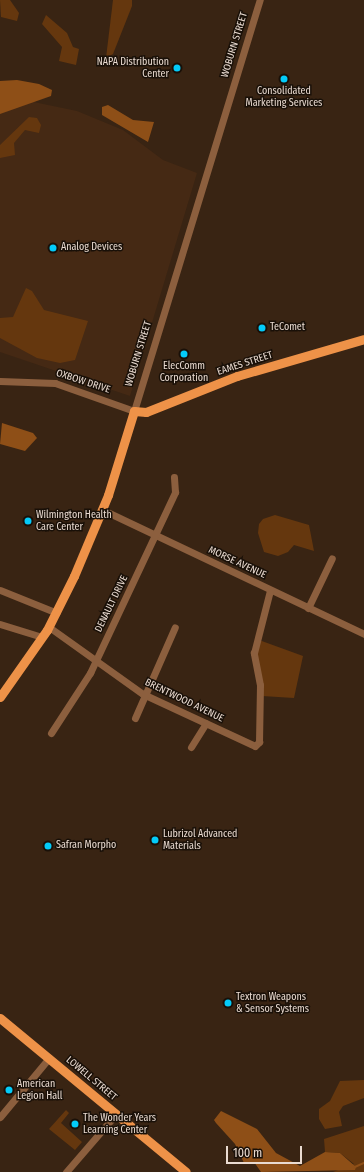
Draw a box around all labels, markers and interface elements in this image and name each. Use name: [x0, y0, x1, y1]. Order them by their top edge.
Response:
street label: WOBURN STREET: [219, 11, 251, 79]
place label: NAPA Distribution Center: [97, 56, 169, 80]
marker: NAPA Distribution Center: [172, 63, 182, 73]
marker: Consolidated Marketing Services: [279, 74, 289, 84]
place label: Consolidated Marketing Services: [246, 85, 322, 108]
place label: Analog Devices: [61, 242, 122, 254]
marker: Analog Devices: [48, 243, 58, 253]
street label: WOBURN STREET: [123, 320, 155, 388]
place label: TeComet: [270, 322, 305, 334]
marker: TeComet: [257, 323, 267, 333]
marker: ElecComm Corporation: [179, 349, 189, 359]
street label: EAMES STREET: [216, 349, 274, 379]
place label: ElecComm Corporation: [160, 360, 208, 384]
street label: OXBOW DRIVE: [54, 368, 112, 396]
place label: Wilmington Health Care Center: [36, 509, 112, 532]
marker: Wilmington Health Care Center: [23, 516, 33, 526]
street label: MORSE AVENUE: [206, 544, 268, 582]
street label: DENAULT DRIVE: [93, 574, 131, 634]
street label: BRENTWOOD AVENUE: [143, 677, 225, 725]
place label: Lubrizol Advanced Materials: [163, 828, 237, 852]
marker: Lubrizol Advanced Materials: [150, 835, 160, 845]
place label: Safran Morpho: [56, 840, 116, 852]
marker: Safran Morpho: [43, 841, 53, 851]
place label: Textron Weapons & Sensor Systems: [236, 991, 309, 1014]
marker: Textron Weapons & Sensor Systems: [223, 998, 233, 1008]
street label: LOWELL STREET: [63, 1054, 119, 1104]
place label: American Legion Hall: [17, 1078, 62, 1102]
marker: American Legion Hall: [4, 1085, 14, 1095]
place label: The Wonder Years Learning Center: [83, 1112, 156, 1136]
marker: The Wonder Years Learning Center: [70, 1119, 80, 1129]
scale bar: [228, 1138, 304, 1164]
text: 100 m: [233, 1146, 262, 1160]

